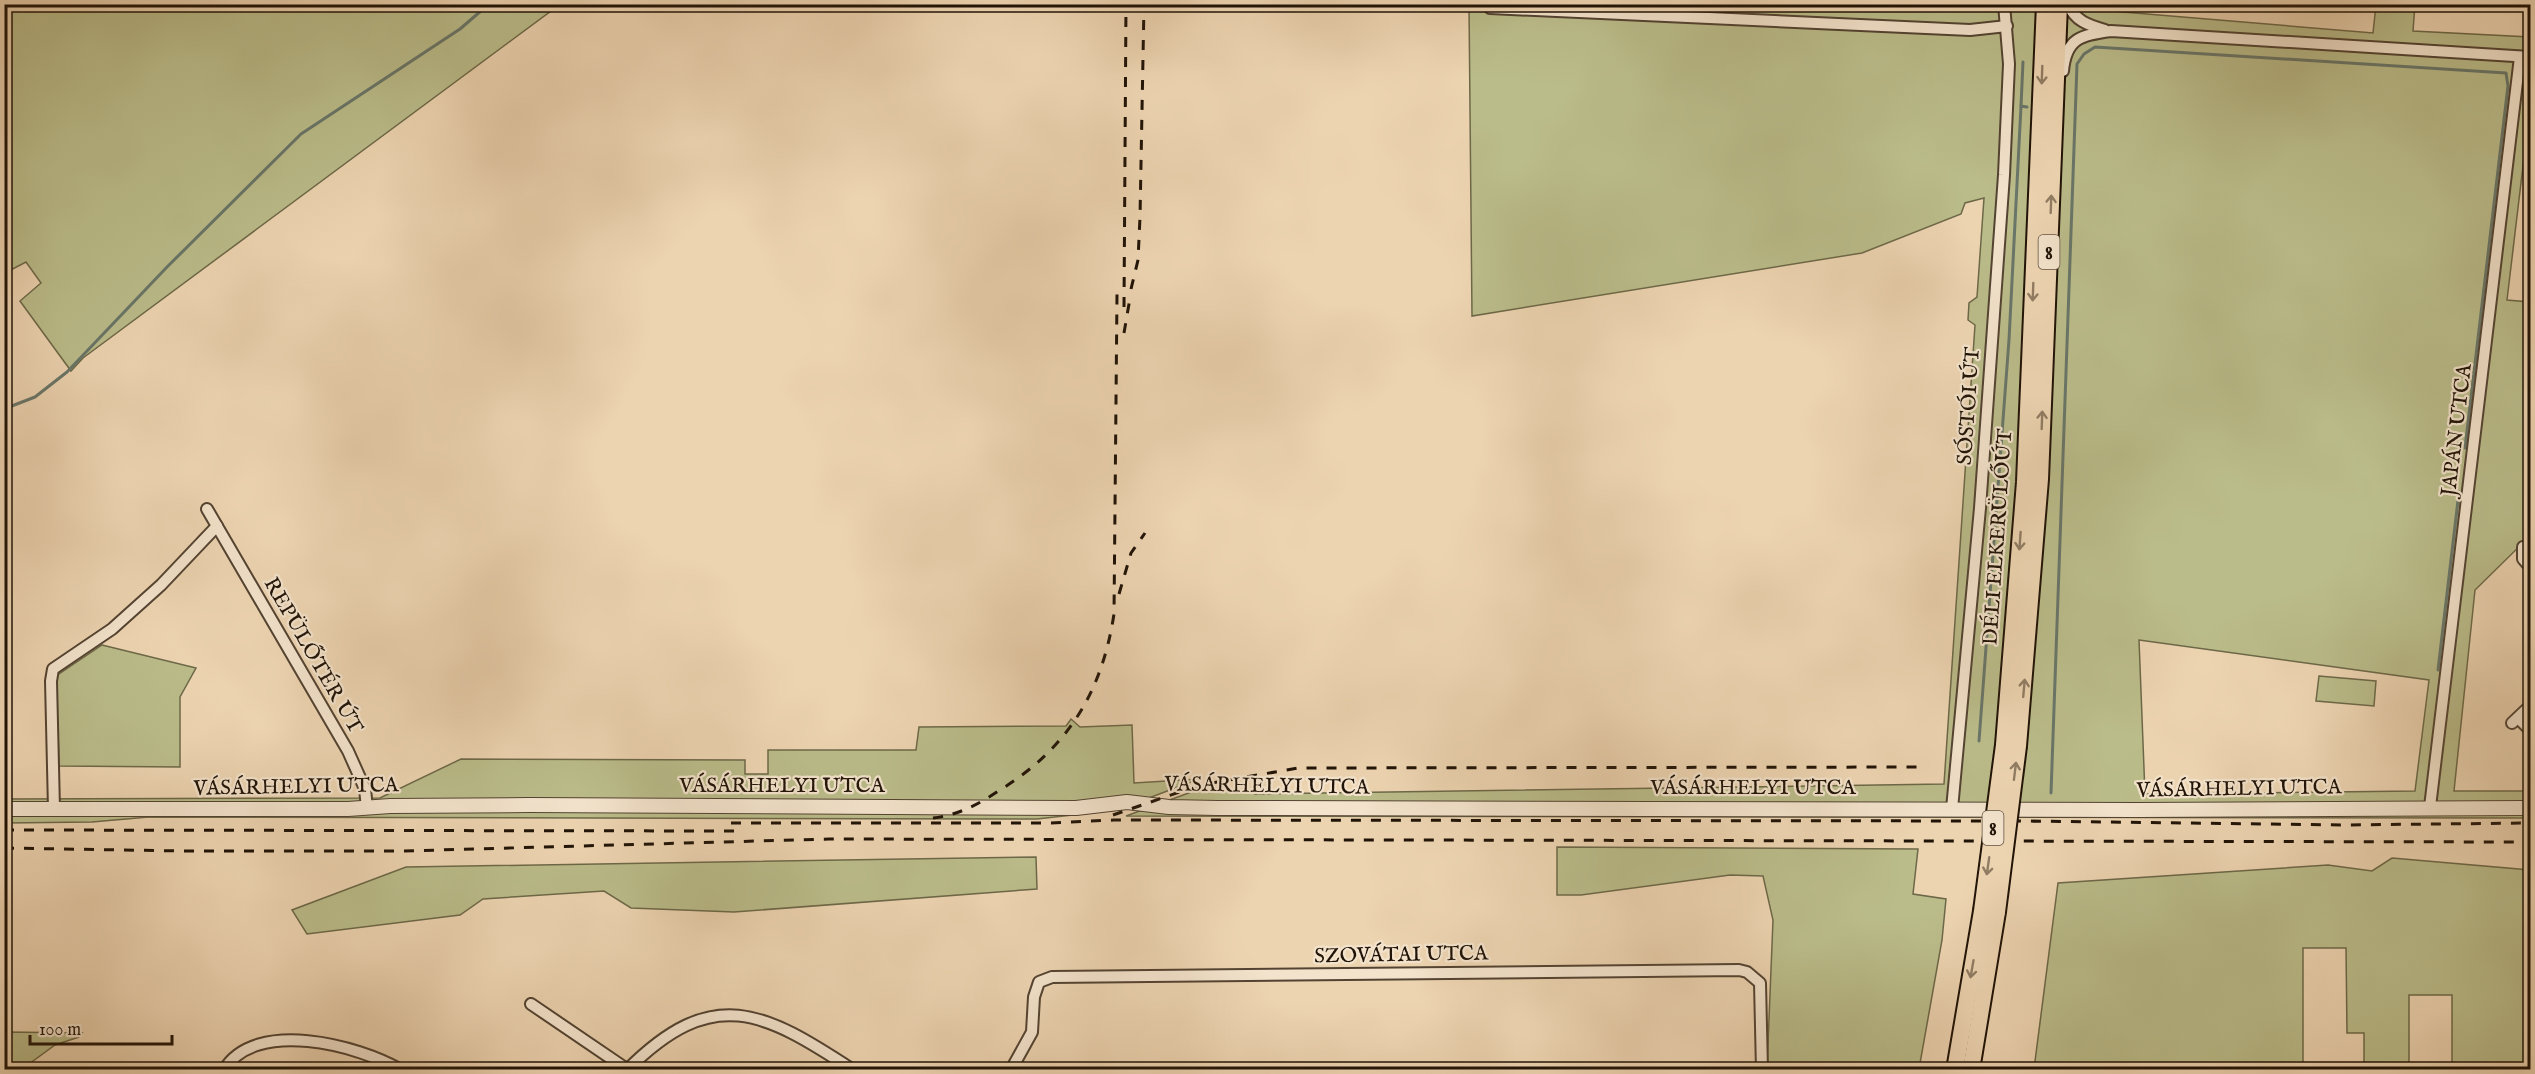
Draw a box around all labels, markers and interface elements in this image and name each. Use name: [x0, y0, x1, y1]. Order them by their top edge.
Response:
one-way arrow: [2036, 65, 2047, 85]
one-way arrow: [2046, 195, 2057, 215]
road number: 8: [2038, 235, 2060, 269]
one-way arrow: [2027, 282, 2038, 302]
street label: SÓSTÓI ÚT: [1951, 345, 1987, 466]
street label: JAPÁN UTCA: [2435, 362, 2479, 500]
one-way arrow: [2036, 411, 2048, 431]
street label: DÉLI ELKERÜLŐÚT: [1976, 427, 2020, 646]
one-way arrow: [2015, 530, 2026, 550]
street label: REPÜLŐTÉR ÚT: [257, 572, 370, 739]
one-way arrow: [2019, 679, 2030, 699]
one-way arrow: [2010, 761, 2021, 781]
street label: VÁSÁRHELYI UTCA: [1163, 770, 1371, 802]
street label: VÁSÁRHELYI UTCA: [192, 771, 400, 803]
street label: VÁSÁRHELYI UTCA: [678, 772, 885, 800]
street label: VÁSÁRHELYI UTCA: [2135, 773, 2343, 805]
street label: VÁSÁRHELYI UTCA: [1649, 774, 1856, 802]
road number: 8: [1982, 811, 2004, 845]
one-way arrow: [1983, 856, 1994, 875]
street label: SZOVÁTAI UTCA: [1314, 939, 1489, 971]
one-way arrow: [1967, 958, 1978, 978]
scale bar: [30, 1008, 172, 1046]
text: 100 m: [39, 1019, 81, 1042]

